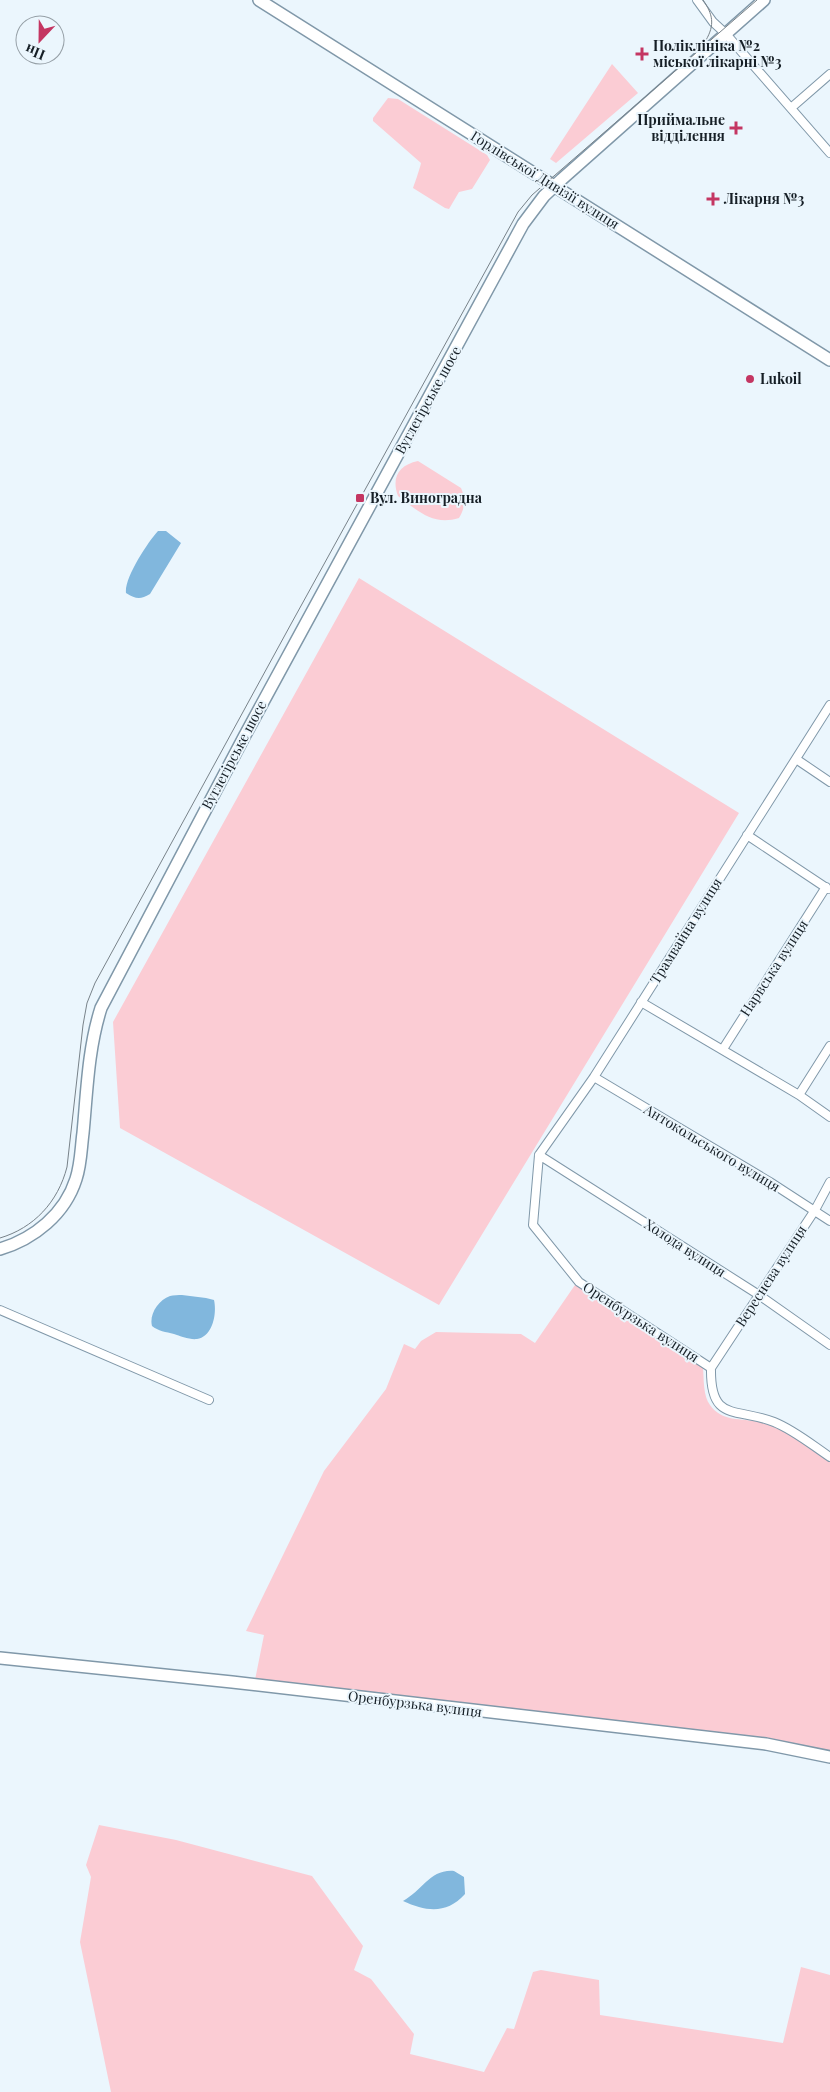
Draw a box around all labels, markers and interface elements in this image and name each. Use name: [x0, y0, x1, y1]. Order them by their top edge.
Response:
north arrow: [15, 15, 65, 65]
place label: Поліклініка №2 міської лікарні №3: [653, 36, 782, 71]
text: Пн: [22, 40, 48, 65]
marker: Поліклініка №2 міської лікарні №3: [635, 47, 649, 61]
place label: Приймальне відділення: [637, 110, 725, 145]
marker: Приймальне відділення: [729, 121, 743, 135]
street label: Горлівської Дивізії вулиця: [467, 126, 624, 233]
place label: Лікарня №3: [723, 189, 804, 208]
marker: Лікарня №3: [706, 192, 720, 206]
street label: Вуглегірське шосе: [390, 342, 465, 457]
place label: Lukoil: [760, 369, 802, 388]
marker: Lukoil: [744, 373, 756, 385]
place label: Вул. Виноградна: [370, 488, 483, 507]
marker: Вул. Виноградна: [354, 492, 366, 504]
street label: Вуглегірське шосе: [197, 697, 270, 812]
street label: Трамвайна вулиця: [645, 874, 726, 987]
street label: Нарвська вулиця: [735, 915, 812, 1020]
street label: Антокольського вулиця: [640, 1099, 784, 1196]
street label: Холода вулиця: [641, 1214, 730, 1281]
street label: Вереснева вулиця: [731, 1221, 811, 1330]
street label: Оренбурзька вулиця: [580, 1277, 703, 1367]
street label: Оренбурзька вулиця: [347, 1686, 484, 1721]

